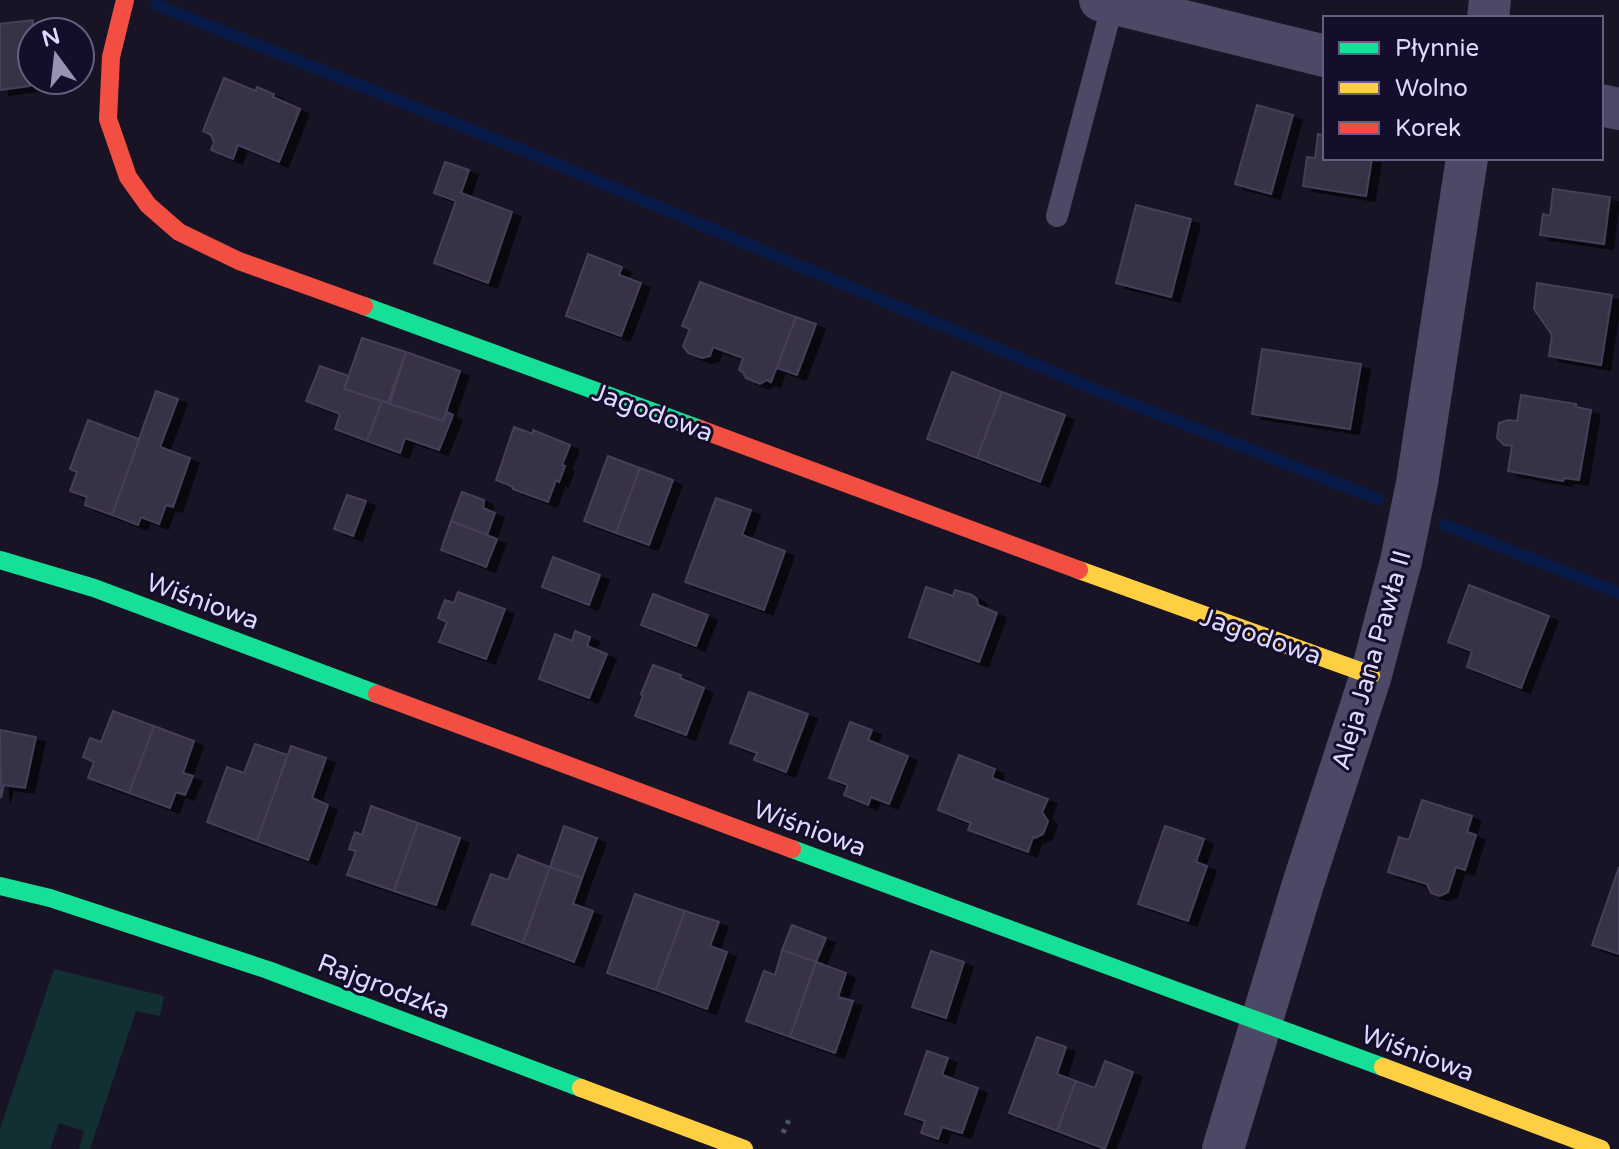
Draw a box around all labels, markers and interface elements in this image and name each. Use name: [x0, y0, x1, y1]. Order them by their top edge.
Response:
north arrow: [16, 16, 96, 96]
legend: [1323, 16, 1603, 160]
text: N: [39, 23, 63, 52]
text: Płynnie: [1395, 34, 1479, 63]
text: Wolno: [1395, 74, 1468, 103]
text: Korek: [1395, 114, 1461, 143]
street label: Jagodowa: [588, 376, 717, 449]
street label: Aleja Jana Pawła II: [1325, 547, 1418, 774]
street label: Wiśniowa: [142, 567, 264, 636]
street label: Jagodowa: [1196, 601, 1325, 672]
street label: Wiśniowa: [749, 794, 871, 863]
street label: Rajgrodzka: [313, 947, 454, 1026]
street label: Wiśniowa: [1357, 1019, 1479, 1088]

